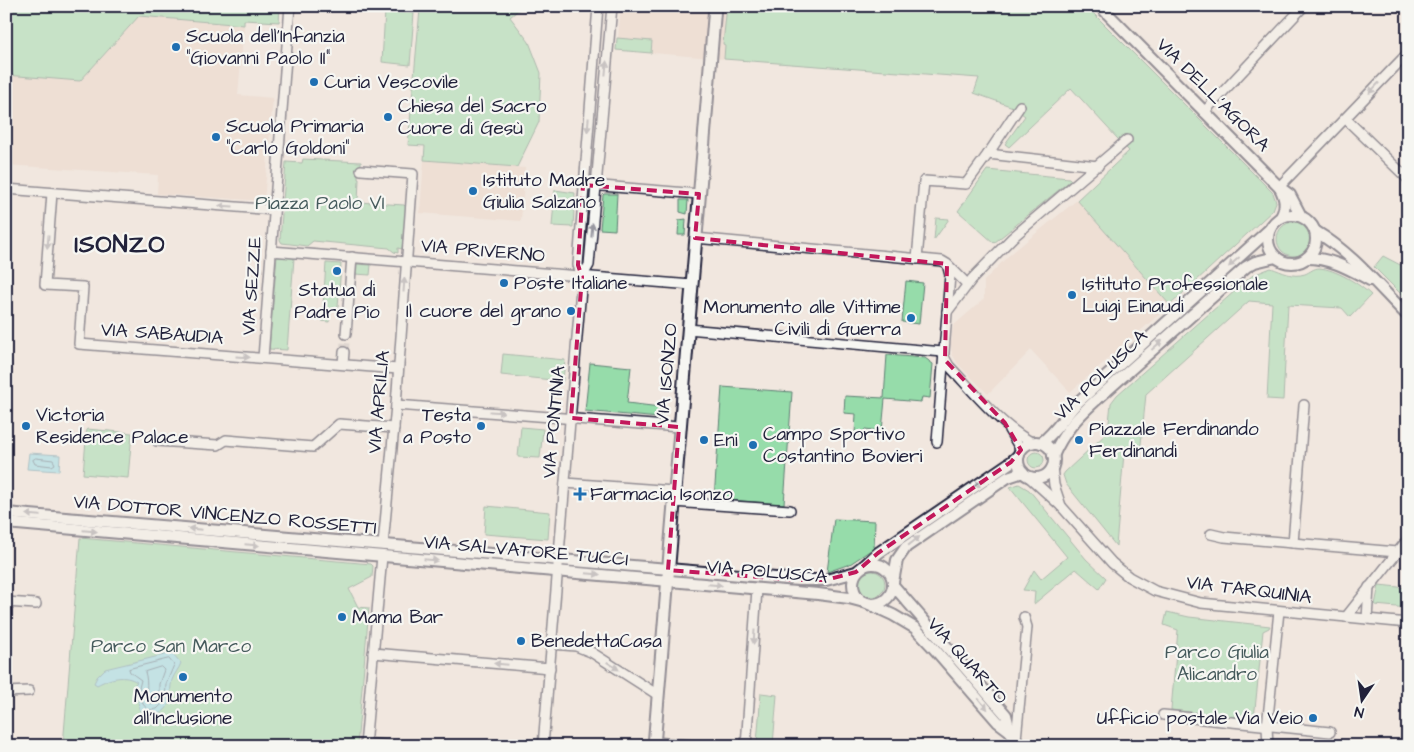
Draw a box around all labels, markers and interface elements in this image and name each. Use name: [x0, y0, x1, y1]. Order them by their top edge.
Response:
place label: Scuola dell'Infanzia "Giovanni Paolo II": [186, 23, 345, 72]
street label: VIA DELL'AGORA: [1150, 32, 1276, 158]
marker: Scuola dell'Infanzia "Giovanni Paolo II": [170, 41, 182, 53]
one-way arrow: [602, 60, 610, 76]
place label: Curia Vescovile: [324, 69, 458, 96]
marker: Curia Vescovile: [308, 76, 320, 88]
one-way arrow: [1369, 82, 1380, 95]
place label: Chiesa del Sacro Cuore di Gesù: [398, 93, 547, 142]
marker: Chiesa del Sacro Cuore di Gesù: [382, 111, 394, 123]
place label: Scuola Primaria "Carlo Goldoni": [226, 113, 364, 162]
one-way arrow: [583, 117, 591, 133]
marker: Scuola Primaria "Carlo Goldoni": [210, 131, 222, 143]
place label: Istituto Madre Giulia Salzano: [483, 167, 605, 216]
marker: Istituto Madre Giulia Salzano: [467, 185, 479, 197]
park label: Piazza Paolo VI: [255, 190, 385, 217]
one-way arrow: [217, 202, 233, 210]
one-way arrow: [588, 222, 596, 238]
district label: ISONZO: [74, 228, 166, 262]
street label: VIA PRIVERNO: [420, 232, 546, 270]
one-way arrow: [44, 234, 52, 250]
street label: VIA SEZZE: [235, 236, 269, 336]
one-way arrow: [1229, 256, 1241, 268]
marker: Statua di Padre Pio: [331, 265, 343, 277]
place label: Poste Italiane: [514, 270, 627, 297]
place label: Istituto Professionale Luigi Einaudi: [1082, 271, 1268, 321]
place label: Statua di Padre Pio: [294, 277, 380, 326]
one-way arrow: [401, 277, 409, 293]
marker: Poste Italiane: [498, 277, 510, 289]
marker: Istituto Professionale Luigi Einaudi: [1066, 289, 1078, 301]
place label: Monumento alle Vittime Civili di Guerra: [703, 294, 901, 343]
place label: Il cuore del grano: [406, 298, 561, 326]
marker: Il cuore del grano: [565, 305, 577, 317]
marker: Monumento alle Vittime Civili di Guerra: [905, 312, 917, 324]
street label: VIA SABAUDIA: [100, 316, 224, 352]
street label: VIA ISONZO: [649, 322, 685, 426]
street label: VIA POLUSCA: [1048, 323, 1154, 427]
one-way arrow: [1151, 340, 1164, 351]
street label: VIA APRILIA: [361, 349, 397, 455]
one-way arrow: [235, 353, 251, 361]
street label: VIA PONTINIA: [536, 365, 572, 479]
place label: Victoria Residence Palace: [36, 402, 188, 451]
place label: Testa a Posto: [403, 402, 471, 451]
one-way arrow: [489, 408, 505, 416]
place label: Piazzale Ferdinando Ferdinandi: [1089, 416, 1259, 465]
marker: Victoria Residence Palace: [20, 420, 32, 432]
marker: Testa a Posto: [475, 420, 487, 432]
place label: Campo Sportivo Costantino Bovieri: [763, 421, 923, 470]
place label: Eni: [714, 427, 738, 454]
marker: Eni: [698, 434, 710, 446]
marker: Piazzale Ferdinando Ferdinandi: [1073, 434, 1085, 446]
marker: Campo Sportivo Costantino Bovieri: [747, 439, 759, 451]
one-way arrow: [973, 478, 987, 488]
place label: Farmacia Isonzo: [590, 481, 733, 508]
street label: VIA DOTTOR VINCENZO ROSSETTI: [72, 488, 378, 542]
marker: Farmacia Isonzo: [574, 488, 586, 500]
one-way arrow: [25, 511, 41, 519]
one-way arrow: [187, 525, 203, 533]
one-way arrow: [82, 527, 98, 535]
street label: VIA SALVATORE TUCCI: [422, 529, 630, 573]
one-way arrow: [907, 536, 921, 546]
one-way arrow: [244, 541, 260, 549]
street label: VIA POLUSCA: [706, 553, 828, 591]
one-way arrow: [423, 556, 439, 564]
street label: VIA TARQUINIA: [1185, 569, 1313, 611]
one-way arrow: [585, 570, 601, 578]
one-way arrow: [708, 581, 724, 589]
place label: Mama Bar: [352, 604, 444, 631]
marker: Mama Bar: [336, 611, 348, 623]
street label: VIA QUARTO: [920, 611, 1014, 711]
place label: BenedettaCasa: [531, 628, 662, 655]
one-way arrow: [750, 630, 758, 646]
park label: Parco San Marco: [91, 633, 251, 660]
marker: BenedettaCasa: [515, 635, 527, 647]
park label: Parco Giulia Alicandro: [1165, 639, 1269, 688]
one-way arrow: [493, 659, 509, 667]
one-way arrow: [606, 661, 619, 670]
marker: Monumento all'Inclusione: [177, 671, 189, 683]
north arrow: [1336, 674, 1386, 724]
place label: Monumento all'Inclusione: [134, 683, 233, 732]
one-way arrow: [977, 698, 988, 711]
text: N: [1353, 701, 1366, 722]
place label: Ufficio postale Via Veio: [1097, 705, 1303, 732]
marker: Ufficio postale Via Veio: [1307, 712, 1319, 724]

